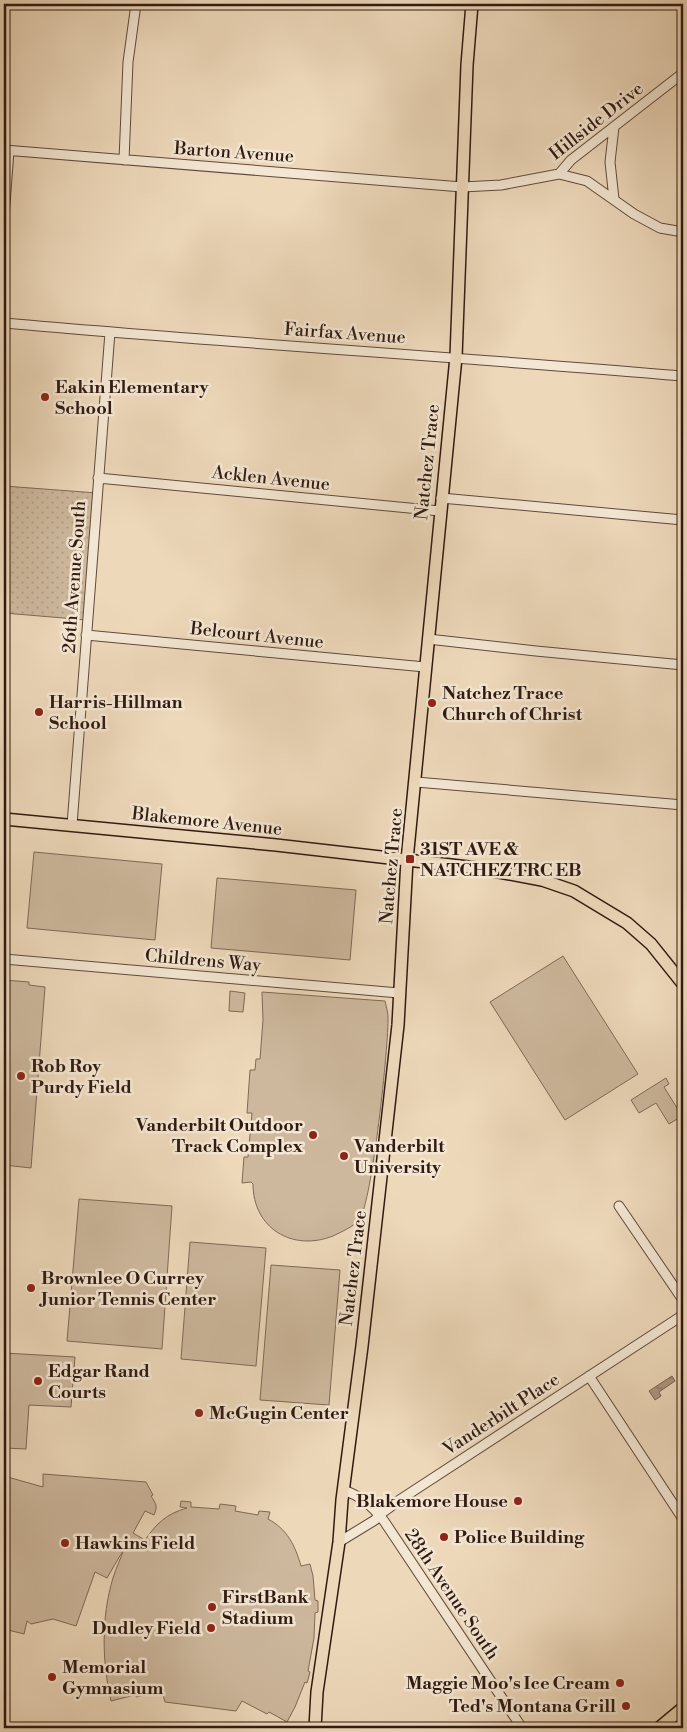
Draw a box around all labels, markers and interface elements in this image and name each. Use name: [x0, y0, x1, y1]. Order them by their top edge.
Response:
street label: Hillside Drive: [544, 77, 648, 165]
street label: Barton Avenue: [172, 137, 295, 168]
street label: Fairfax Avenue: [283, 318, 406, 349]
place label: Eakin Elementary School: [55, 376, 210, 420]
marker: Eakin Elementary School: [39, 391, 51, 403]
street label: Natchez Trace: [410, 403, 445, 521]
street label: Acklen Avenue: [210, 461, 331, 496]
street label: 26th Avenue South: [58, 500, 91, 654]
street label: Belcourt Avenue: [188, 617, 325, 654]
place label: Natchez Trace Church of Christ: [442, 682, 583, 726]
place label: Harris-Hillman School: [49, 691, 183, 735]
marker: Natchez Trace Church of Christ: [426, 697, 438, 709]
marker: Harris-Hillman School: [33, 706, 45, 718]
street label: Blakemore Avenue: [130, 802, 283, 841]
street label: Natchez Trace: [375, 807, 408, 925]
place label: 31ST AVE & NATCHEZ TRC EB: [420, 838, 582, 882]
marker: 31ST AVE & NATCHEZ TRC EB: [404, 853, 416, 865]
street label: Childrens Way: [144, 944, 262, 977]
place label: Rob Roy Purdy Field: [31, 1055, 132, 1099]
marker: Rob Roy Purdy Field: [15, 1070, 27, 1082]
place label: Vanderbilt Outdoor Track Complex: [135, 1114, 304, 1158]
marker: Vanderbilt Outdoor Track Complex: [307, 1129, 319, 1141]
place label: Vanderbilt University: [353, 1135, 445, 1179]
marker: Vanderbilt University: [338, 1150, 350, 1162]
street label: Natchez Trace: [335, 1209, 372, 1327]
place label: Brownlee O Currey Junior Tennis Center: [38, 1267, 216, 1311]
marker: Brownlee O Currey Junior Tennis Center: [25, 1282, 37, 1294]
place label: Edgar Rand Courts: [48, 1360, 150, 1404]
street label: Vanderbilt Place: [438, 1368, 564, 1461]
marker: Edgar Rand Courts: [32, 1375, 44, 1387]
place label: McGugin Center: [209, 1402, 349, 1425]
marker: McGugin Center: [193, 1407, 205, 1419]
place label: Blakemore House: [356, 1490, 508, 1513]
marker: Blakemore House: [512, 1495, 524, 1507]
street label: 28th Avenue South: [399, 1524, 504, 1665]
place label: Police Building: [454, 1526, 585, 1549]
marker: Police Building: [438, 1531, 450, 1543]
place label: Hawkins Field: [75, 1532, 195, 1555]
marker: Hawkins Field: [59, 1537, 71, 1549]
place label: FirstBank Stadium: [222, 1586, 310, 1630]
marker: FirstBank Stadium: [206, 1601, 218, 1613]
place label: Dudley Field: [92, 1617, 201, 1640]
marker: Dudley Field: [205, 1622, 217, 1634]
place label: Memorial Gymnasium: [62, 1656, 164, 1700]
marker: Memorial Gymnasium: [46, 1671, 58, 1683]
place label: Maggie Moo's Ice Cream: [406, 1672, 611, 1695]
marker: Maggie Moo's Ice Cream: [614, 1677, 626, 1689]
place label: Ted's Montana Grill: [449, 1695, 616, 1718]
marker: Ted's Montana Grill: [620, 1700, 632, 1712]

